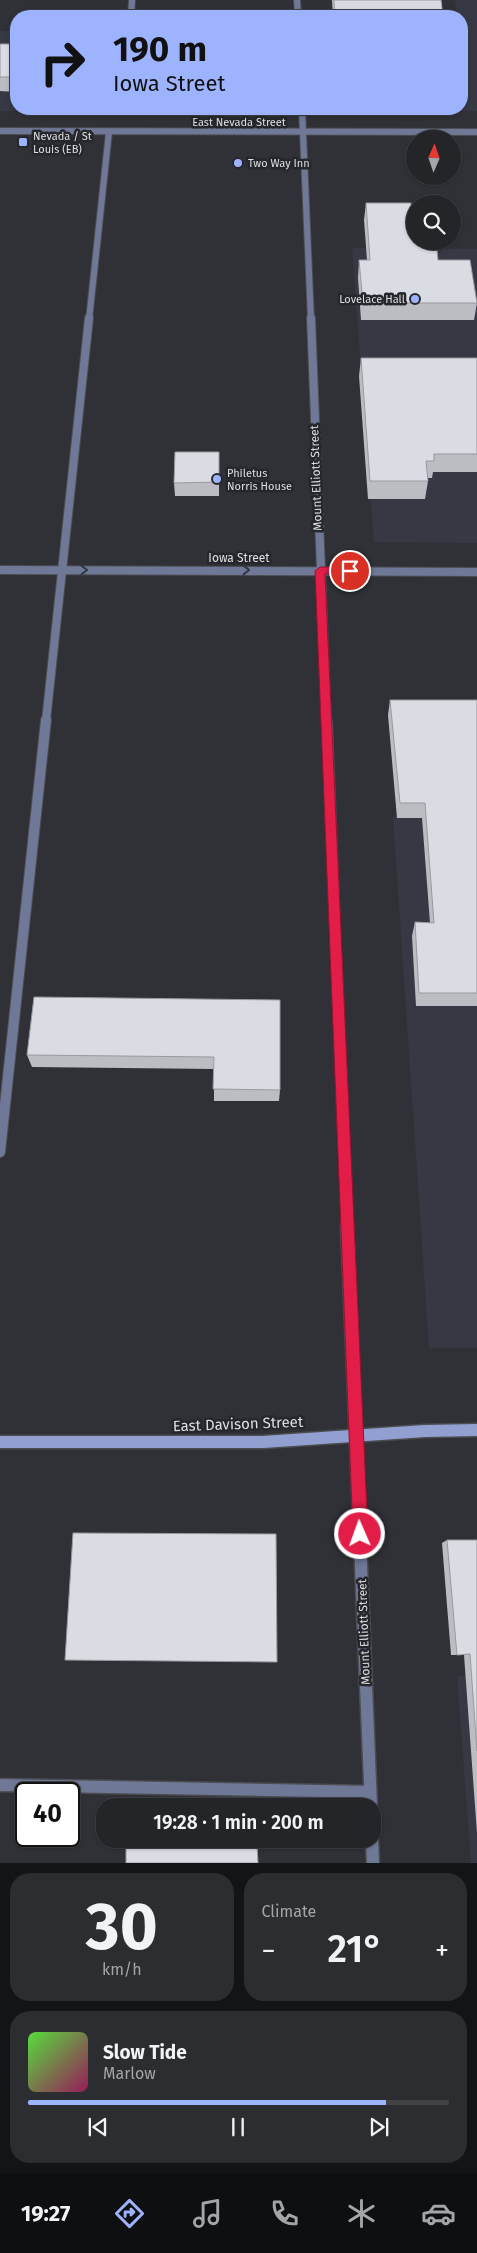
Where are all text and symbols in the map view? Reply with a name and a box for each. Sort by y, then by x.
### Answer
text: 190 m [113,28,207,70]
icon: right [30,30,95,95]
text: Iowa Street [113,70,225,97]
street label: East Nevada Street [192,116,286,129]
place label: Nevada / St Louis (EB) [33,130,92,156]
north arrow [406,130,461,185]
map controls [406,130,461,250]
marker: Nevada / St Louis (EB) [17,136,29,148]
marker: Two Way Inn [232,157,244,169]
place label: Two Way Inn [248,157,310,170]
button: search [406,195,461,250]
place label: Lovelace Hall [339,293,405,306]
marker: Lovelace Hall [409,293,421,305]
street label: Mount Elliott Street [307,424,325,531]
place label: Philetus Norris House [227,467,292,493]
marker: Philetus Norris House [211,473,223,485]
pin [329,550,371,592]
street label: Iowa Street [208,551,270,565]
icon: arrive [336,557,364,585]
one-way arrow [80,565,88,575]
one-way arrow [242,565,250,575]
street label: East Davison Street [172,1413,304,1435]
position arrow [333,1507,385,1559]
street label: Mount Elliott Street [355,1578,373,1685]
speed limit sign: 40 [15,1782,80,1847]
text: 19:28 · 1 min · 200 m [153,1811,324,1834]
text: 30 [86,1888,158,1966]
text: Climate [262,1902,316,1921]
text: 21° [327,1926,383,1972]
text: − [262,1934,276,1967]
text: + [435,1934,449,1967]
text: km/h [102,1960,142,1979]
text: Slow Tide [103,2041,187,2064]
text: Marlow [103,2064,156,2083]
icon: previous [84,2113,112,2141]
icon: pause [224,2113,252,2141]
icon: next [365,2113,393,2141]
icon: directions [112,2196,147,2231]
icon: music [190,2196,225,2231]
icon: phone [267,2196,302,2231]
icon: climate [344,2196,379,2231]
icon: car [421,2196,456,2231]
text: 19:27 [21,2200,70,2227]

